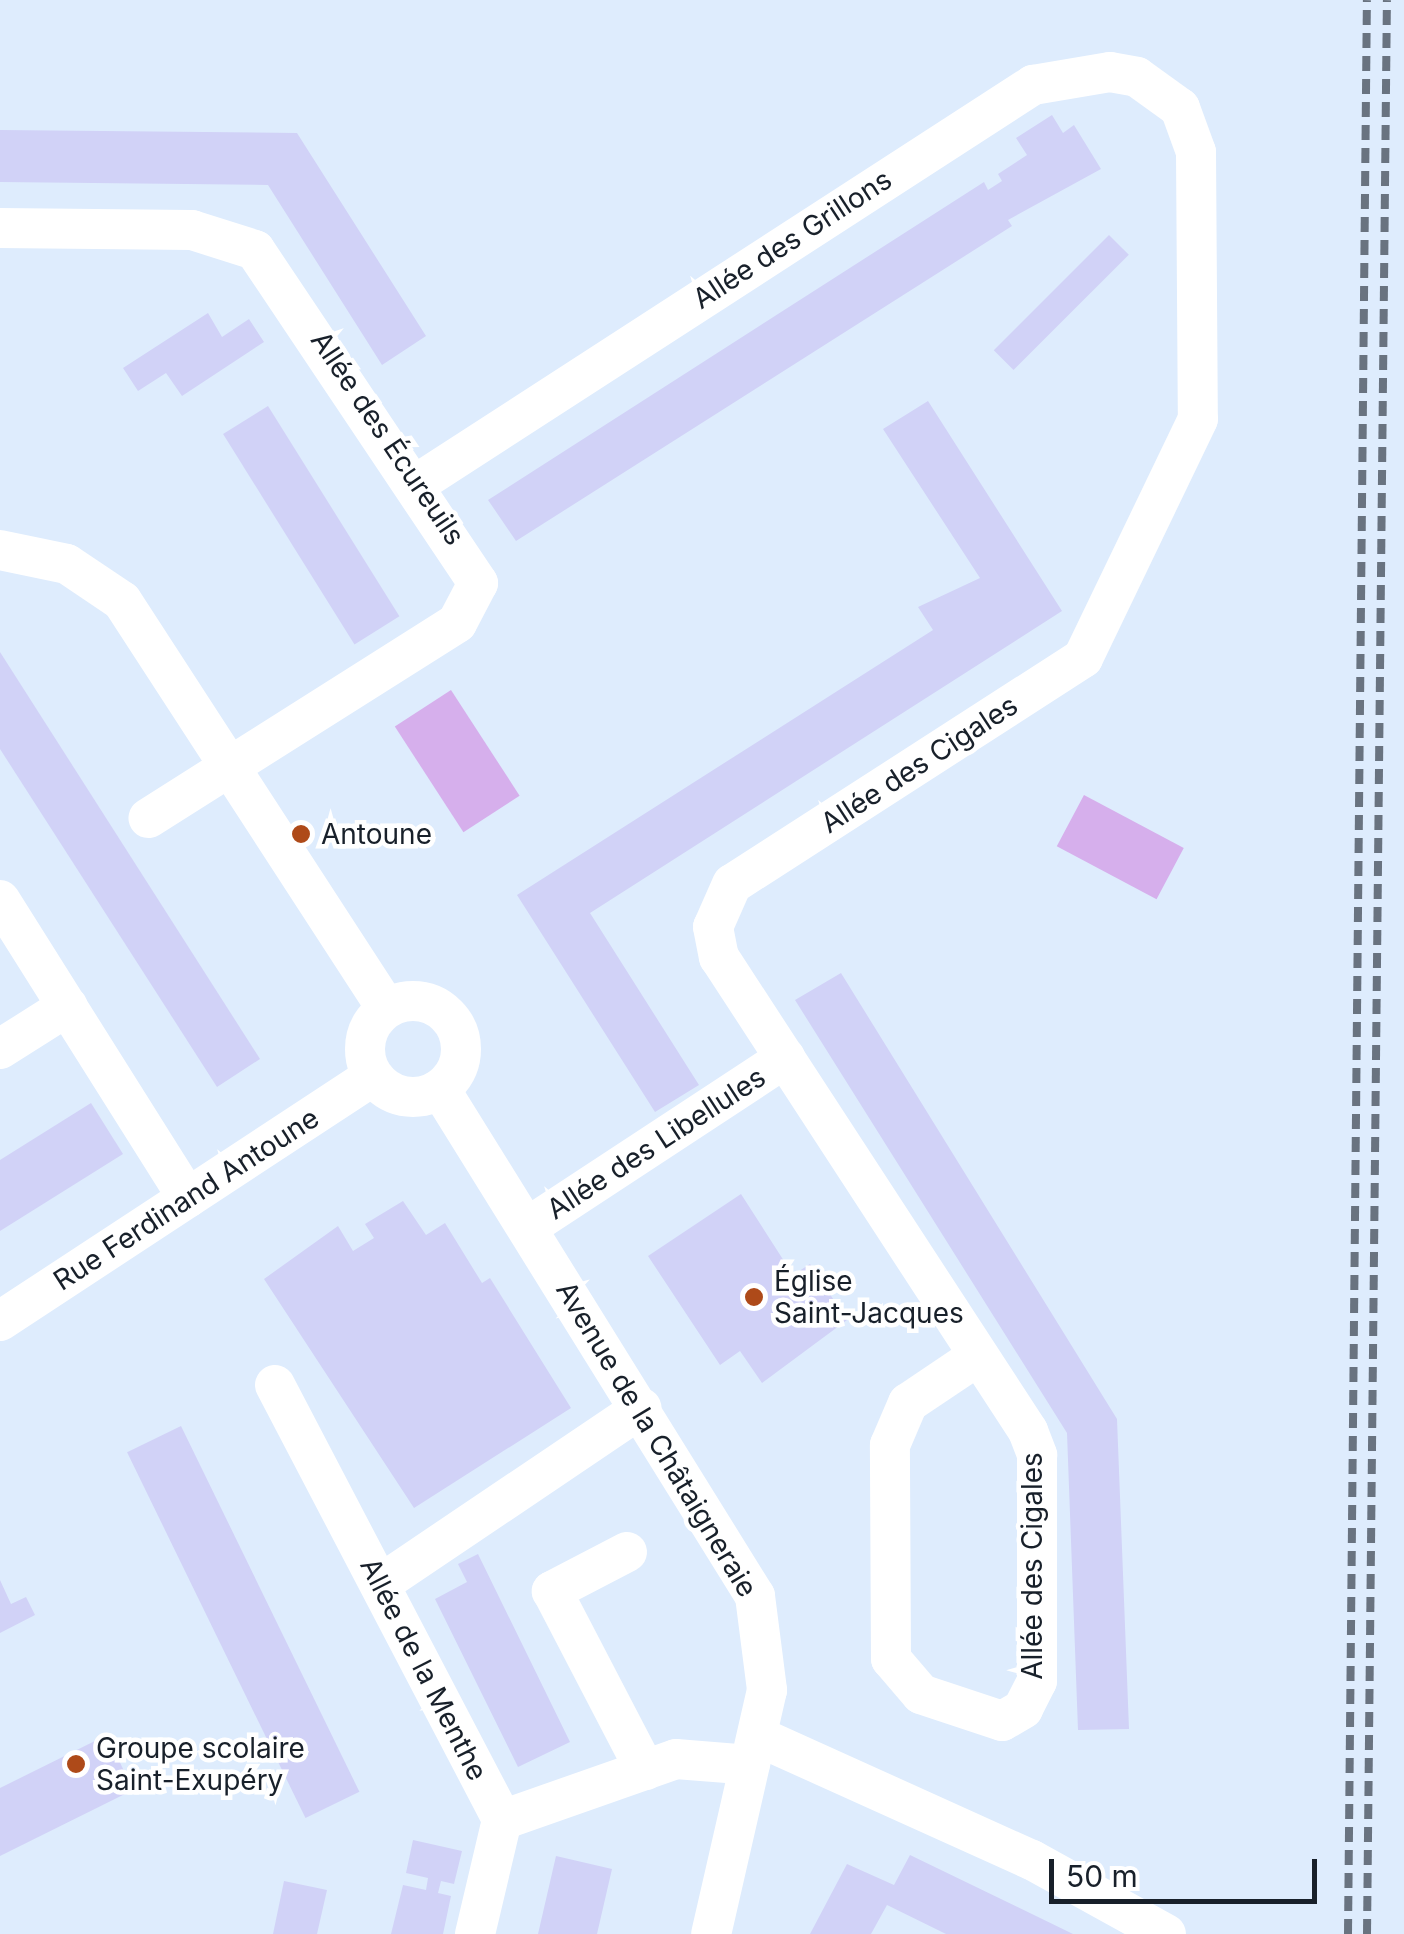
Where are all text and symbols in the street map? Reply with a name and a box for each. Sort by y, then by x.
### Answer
street label: Allée des Grillons [686,162,898,316]
street label: Allée des Écureuils [304,325,472,551]
street label: Allée des Cigales [814,688,1024,840]
place label: Antoune [321,817,432,851]
marker: Antoune [290,823,312,845]
street label: Allée des Libellules [541,1060,771,1226]
street label: Rue Ferdinand Antoune [47,1101,325,1297]
place label: Église Saint-Jacques [774,1264,964,1330]
street label: Avenue de la Châtaigneraie [549,1275,765,1603]
marker: Église Saint-Jacques [743,1286,765,1308]
street label: Allée des Cigales [1015,1452,1049,1680]
street label: Allée de la Menthe [353,1552,495,1786]
place label: Groupe scolaire Saint-Exupéry [96,1731,305,1797]
marker: Groupe scolaire Saint-Exupéry [65,1753,87,1775]
scale bar [1054,1839,1322,1901]
text: 50 m [1066,1858,1138,1894]

